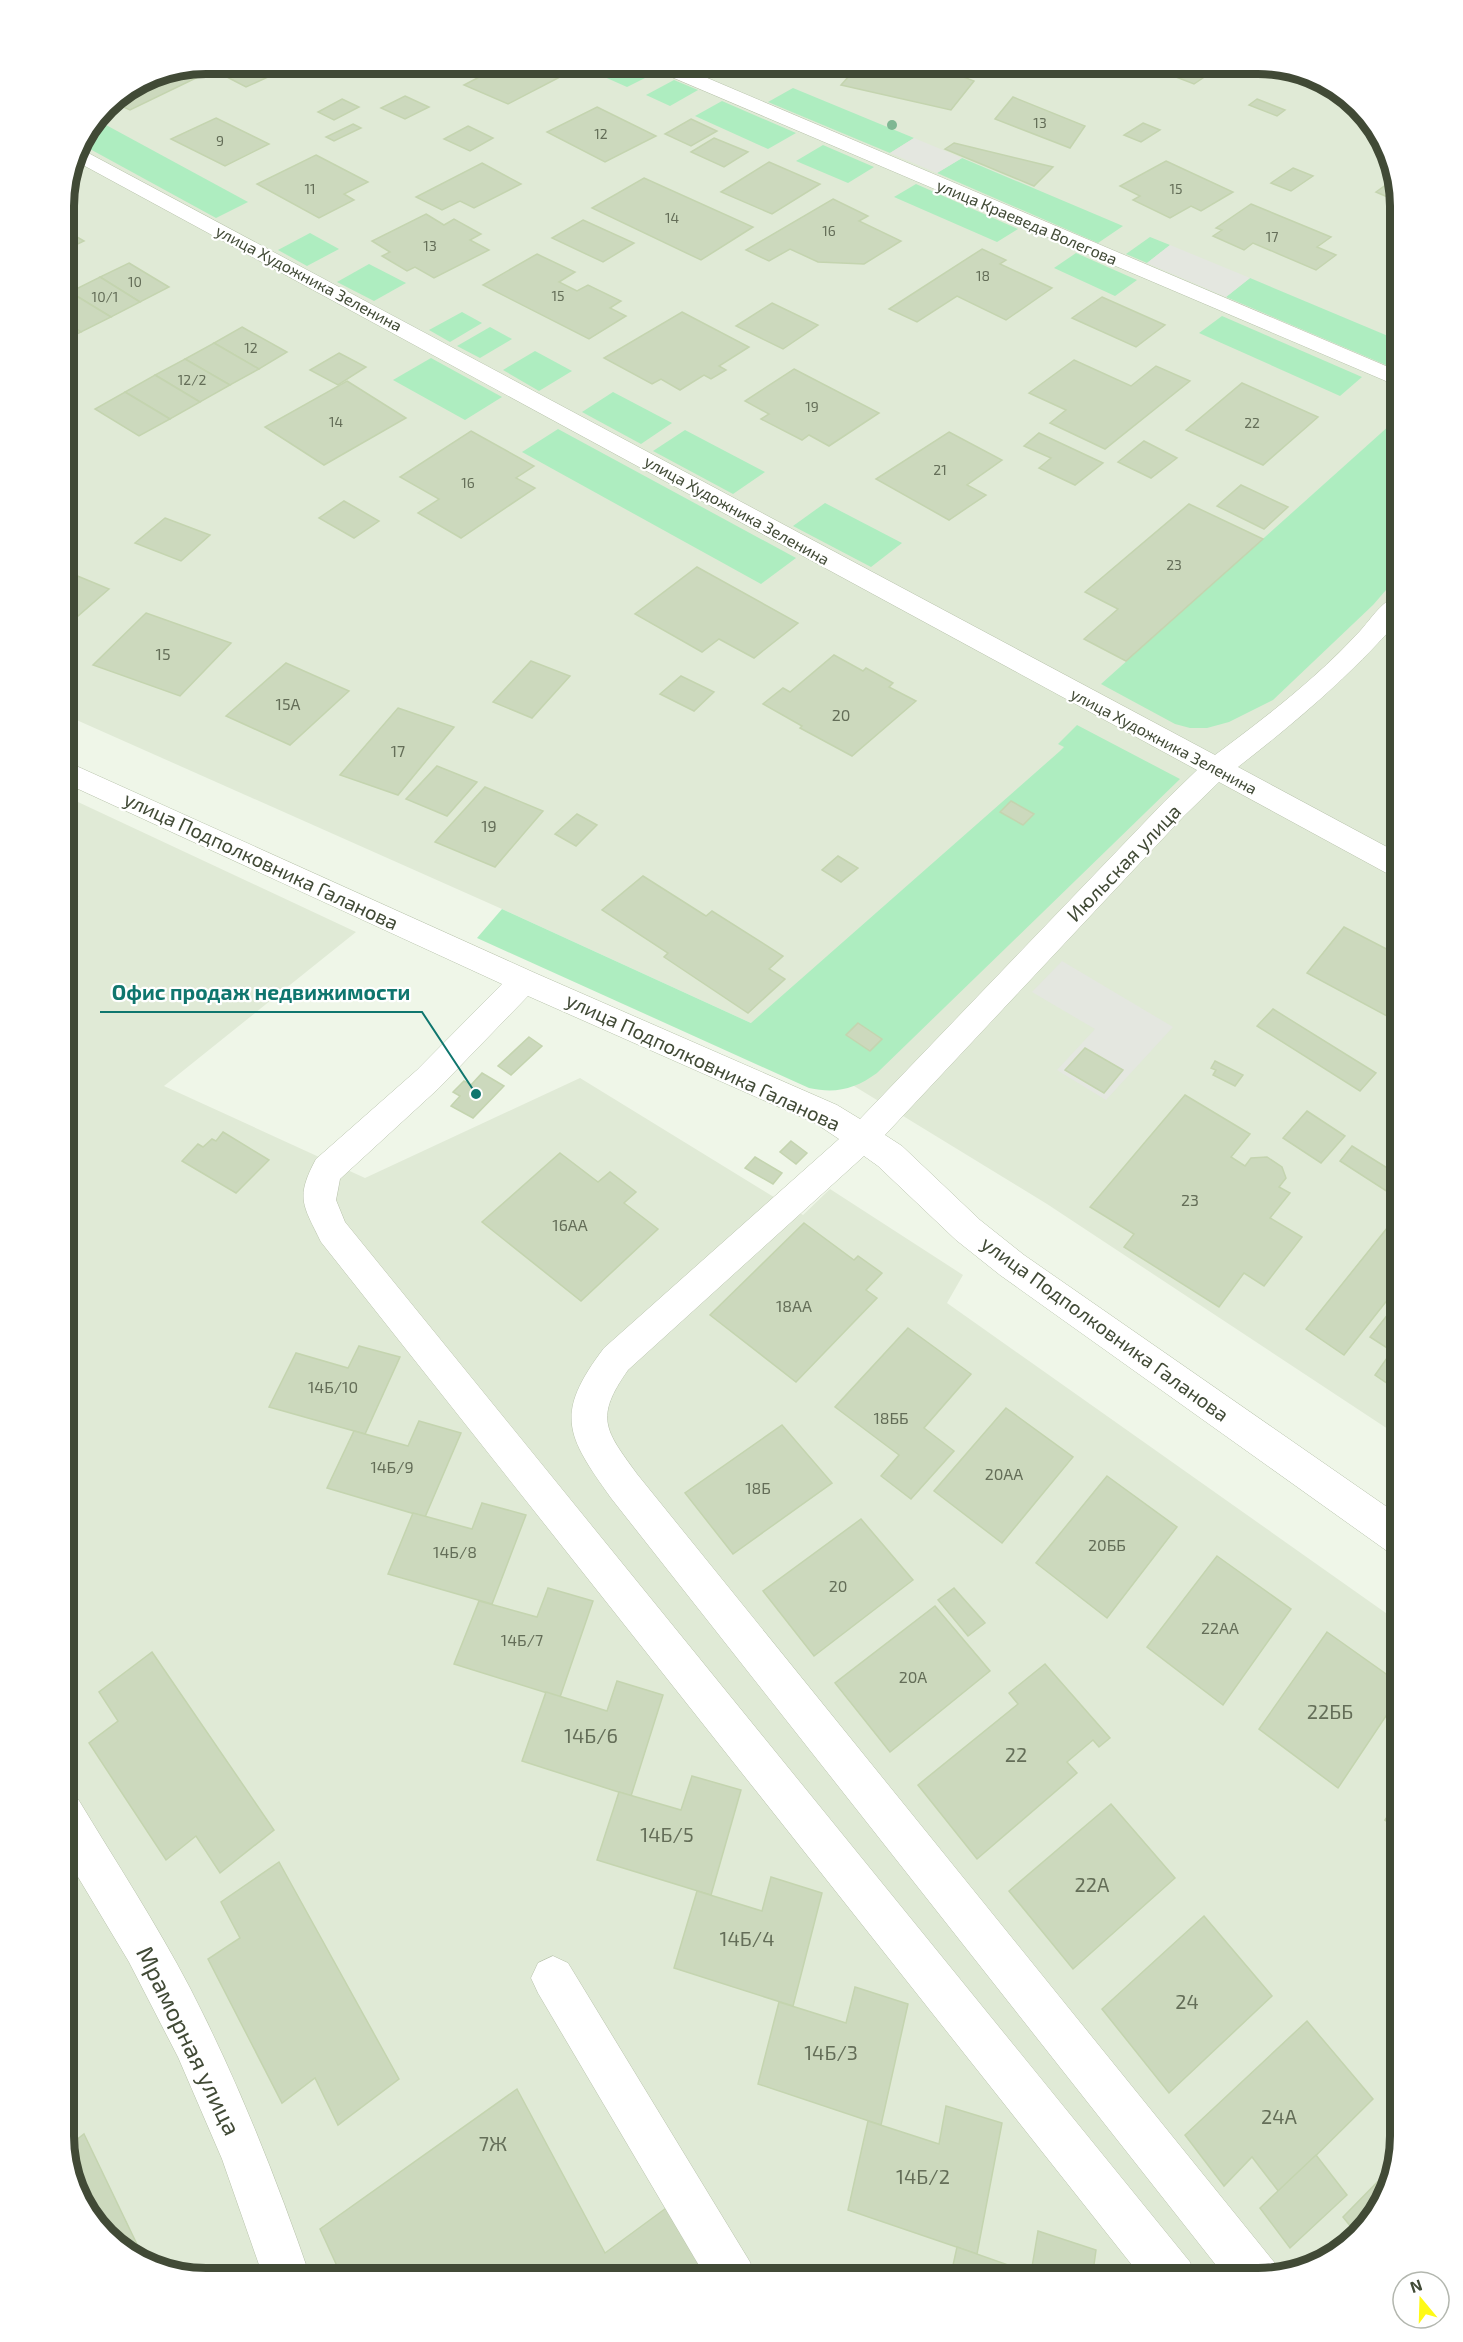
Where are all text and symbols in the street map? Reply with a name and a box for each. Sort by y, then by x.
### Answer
house number: 13 [1033,114,1047,131]
house number: 12 [594,125,608,142]
house number: 9 [216,132,224,149]
street label: улица Краеведа Волегова [934,175,1120,269]
house number: 11 [304,180,316,197]
house number: 15 [1169,180,1183,197]
house number: 14 [665,209,679,226]
street label: улица Художника Зеленина [212,220,406,336]
house number: 16 [822,222,836,239]
house number: 17 [1266,228,1278,245]
house number: 13 [423,237,437,254]
house number: 18 [976,267,990,284]
house number: 10 [128,273,142,290]
house number: 15 [551,287,565,304]
house number: 10/1 [92,288,118,305]
house number: 12 [244,339,258,356]
house number: 12/2 [178,371,206,388]
house number: 19 [805,398,819,415]
house number: 14 [329,413,343,430]
house number: 22 [1244,414,1260,431]
street label: улица Художника Зеленина [641,451,833,569]
house number: 21 [933,461,947,478]
house number: 16 [461,474,475,491]
house number: 23 [1166,556,1182,573]
house number: 15 [156,644,170,663]
street label: улица Художника Зеленина [1067,683,1261,799]
house number: 15А [276,694,300,713]
house number: 20 [832,705,850,724]
house number: 17 [391,741,405,760]
street label: улица Подполковника Галанова [120,786,402,935]
street label: Июльская улица [1061,799,1186,927]
house number: 19 [481,816,497,835]
callout: Офис продаж недвижимости [100,973,422,1012]
text: Офис продаж недвижимости [112,979,410,1004]
street label: улица Подполковника Галанова [562,987,844,1136]
house number: 23 [1181,1190,1199,1209]
house number: 16АА [552,1215,588,1234]
street label: улица Подполковника Галанова [977,1230,1234,1427]
house number: 18АА [776,1296,812,1315]
house number: 14Б/10 [308,1377,358,1396]
house number: 18ББ [873,1408,909,1427]
house number: 14Б/9 [370,1457,414,1476]
house number: 20АА [985,1464,1023,1483]
house number: 18Б [745,1478,771,1497]
house number: 20ББ [1088,1535,1126,1554]
house number: 14Б/8 [433,1542,477,1561]
house number: 20 [829,1576,847,1595]
house number: 22АА [1201,1618,1239,1637]
house number: 14Б/7 [501,1630,543,1649]
house number: 20А [899,1667,927,1686]
house number: 22ББ [1307,1699,1353,1723]
house number: 14Б/6 [564,1723,618,1747]
house number: 22 [1005,1742,1027,1766]
house number: 14Б/5 [640,1822,694,1846]
house number: 22А [1075,1872,1110,1896]
house number: 14Б/4 [720,1926,774,1950]
street label: Мраморная улица [130,1941,248,2140]
house number: 24 [1175,1989,1199,2013]
house number: 14Б/3 [804,2040,858,2064]
house number: 24А [1261,2104,1298,2128]
house number: 7Ж [479,2131,507,2155]
house number: 14Б/2 [896,2164,950,2188]
north arrow [1391,2270,1451,2330]
text: N [1407,2274,1425,2296]

